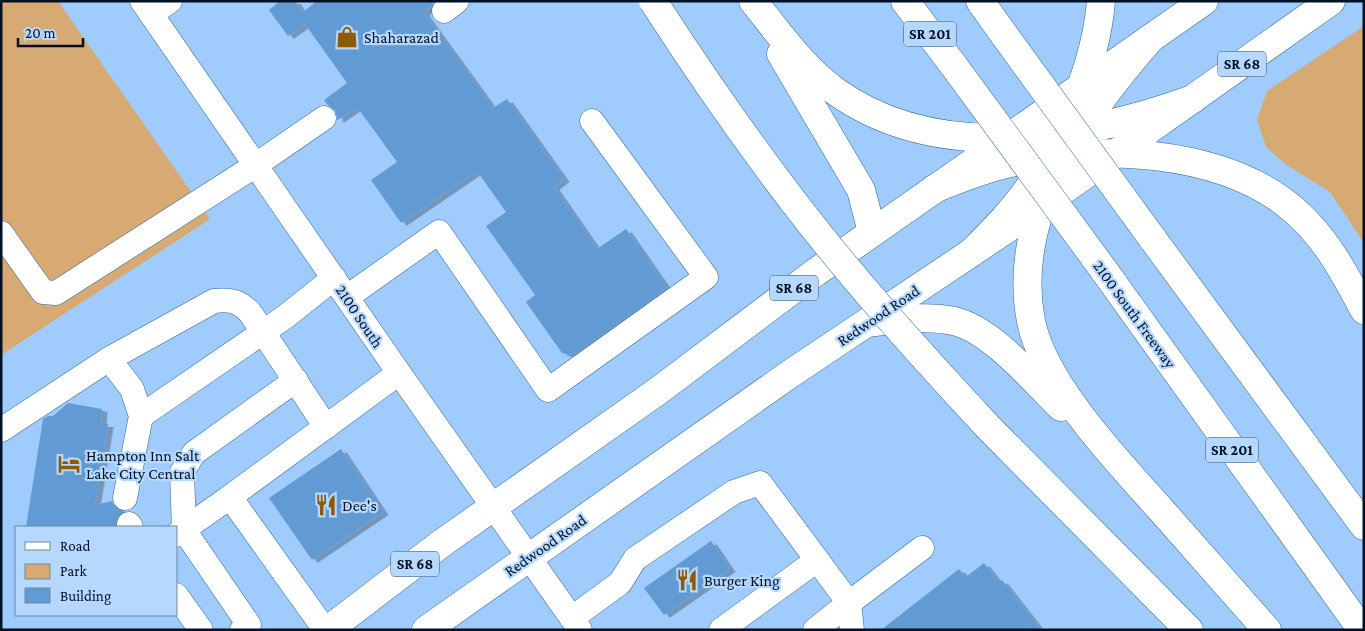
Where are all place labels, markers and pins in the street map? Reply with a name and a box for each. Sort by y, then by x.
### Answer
shop icon: Shaharazad [334,24,360,50]
place label: Shaharazad [364,29,439,46]
place label: Hampton Inn Salt Lake City Central [86,447,200,483]
hotel icon: Hampton Inn Salt Lake City Central [56,451,82,477]
restaurant icon: Dee's [313,492,339,518]
place label: Dee's [342,497,377,514]
restaurant icon: Burger King [674,567,700,593]
place label: Burger King [704,572,780,590]

